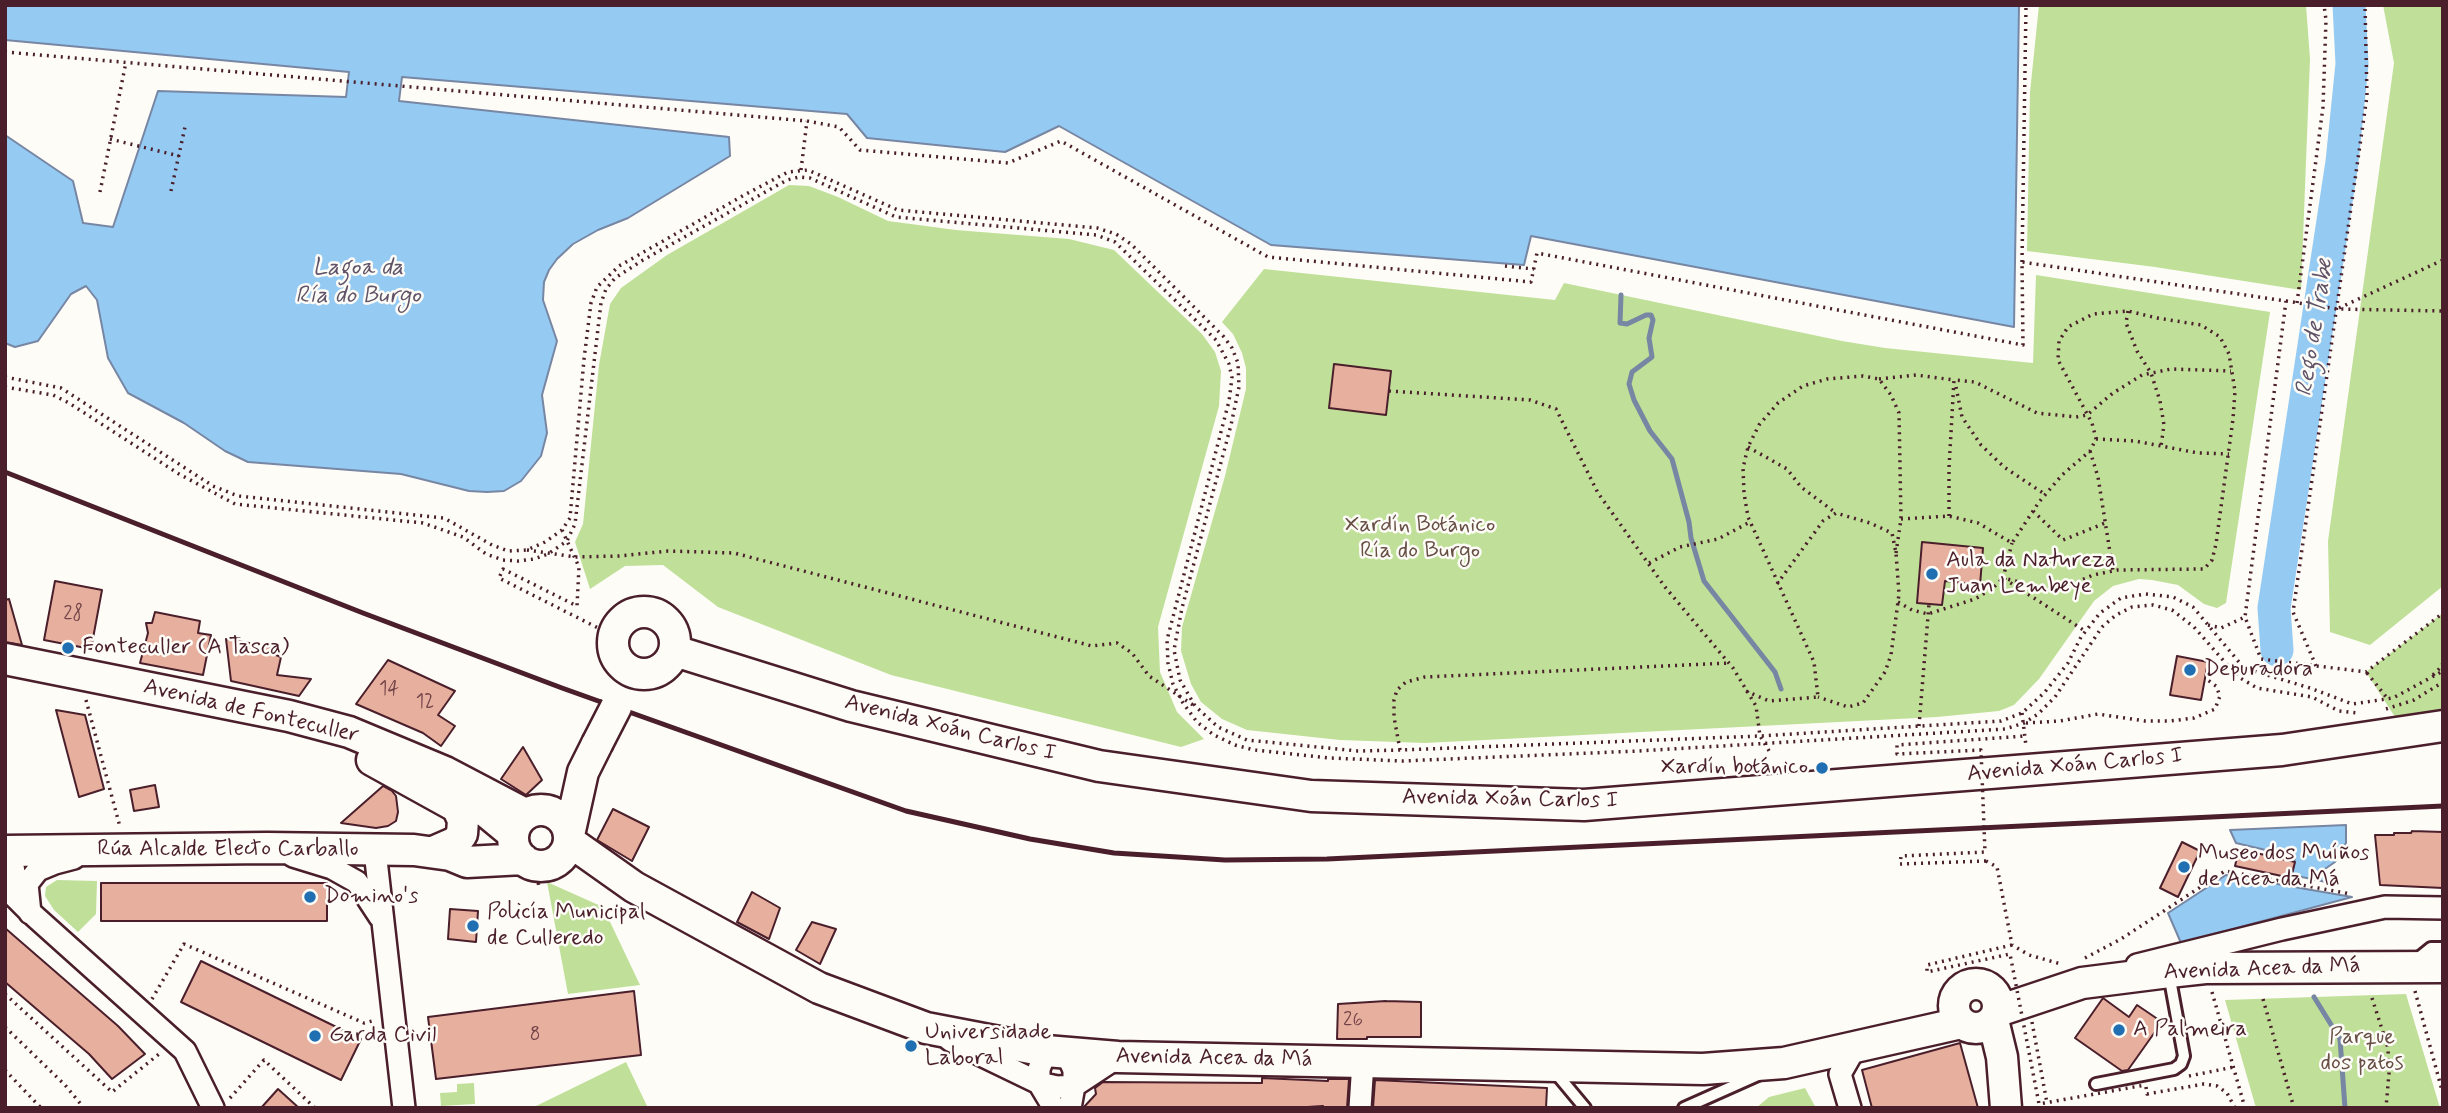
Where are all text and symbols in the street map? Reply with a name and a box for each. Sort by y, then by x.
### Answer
water label: Lagoa da Ría do Burgo [295,255,421,311]
water label: Rego de Trabe [2291,257,2341,399]
park label: Xardín Botánico Ría do Burgo [1345,512,1495,566]
place label: Aula da Natureza Juan Lembeye [1946,547,2116,601]
marker: Aula da Natureza Juan Lembeye [1924,566,1940,582]
house number: 28 [63,604,83,626]
place label: Fonteculler (A Tasca) [82,634,289,662]
marker: Fonteculler (A Tasca) [60,640,76,656]
place label: Depuradora [2204,656,2313,684]
marker: Depuradora [2182,662,2198,678]
street label: Avenida de Fonteculler [140,674,362,750]
house number: 14 [379,679,399,701]
street label: Avenida Xoán Carlos I [842,689,1058,769]
house number: 12 [416,692,434,714]
street label: Avenida Xoán Carlos I [1966,743,2184,789]
place label: Xardín botánico [1661,754,1808,782]
marker: Xardín botánico [1814,760,1830,776]
street label: Avenida Xoán Carlos I [1401,784,1619,816]
street label: Rúa Alcalde Electo Carballo [97,836,359,864]
place label: Museo dos Muíños de Acea da Má [2198,840,2369,894]
marker: Museo dos Muíños de Acea da Má [2176,859,2192,875]
place label: Domino's [324,883,418,911]
marker: Domino's [302,889,318,905]
place label: Policía Municipal de Culleredo [487,899,645,953]
marker: Policía Municipal de Culleredo [465,918,481,934]
street label: Avenida Acea da Má [2163,953,2361,987]
house number: 26 [1343,1010,1363,1032]
place label: A Palmeira [2133,1016,2247,1044]
place label: Universidade Laboral [925,1019,1051,1073]
place label: Garda Civil [329,1022,436,1050]
marker: A Palmeira [2111,1022,2127,1038]
park label: Parque dos patos [2321,1024,2403,1078]
house number: 8 [530,1025,540,1047]
marker: Garda Civil [307,1028,323,1044]
marker: Universidade Laboral [903,1038,919,1054]
street label: Avenida Acea da Má [1115,1043,1313,1075]

